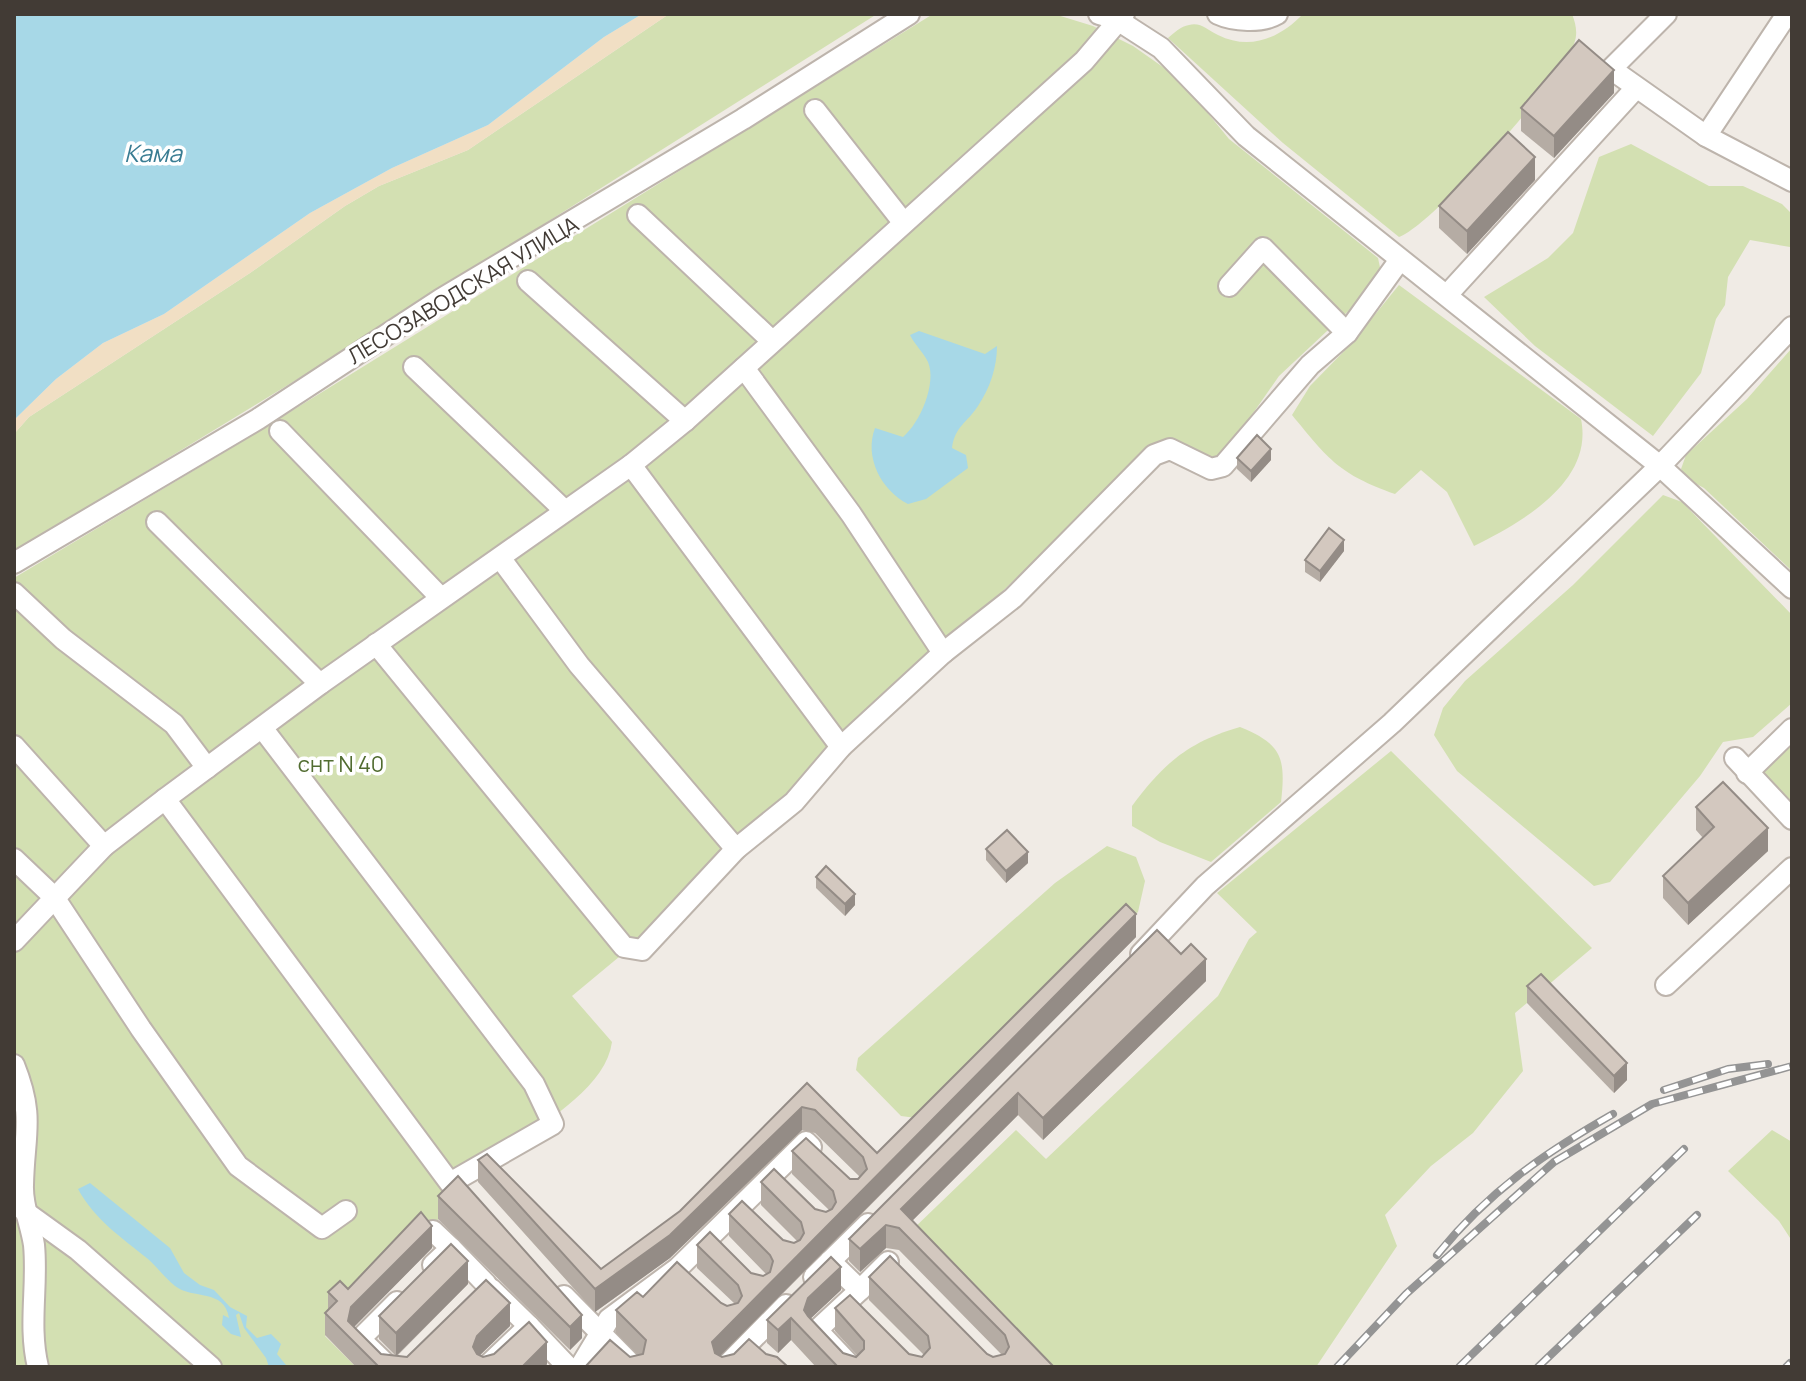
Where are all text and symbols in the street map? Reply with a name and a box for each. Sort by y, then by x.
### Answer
water label: Кама [124,136,183,169]
street label: ЛЕСОЗАВОДСКАЯ УЛИЦА [342,209,584,371]
park label: снт N 40 [298,749,384,779]

